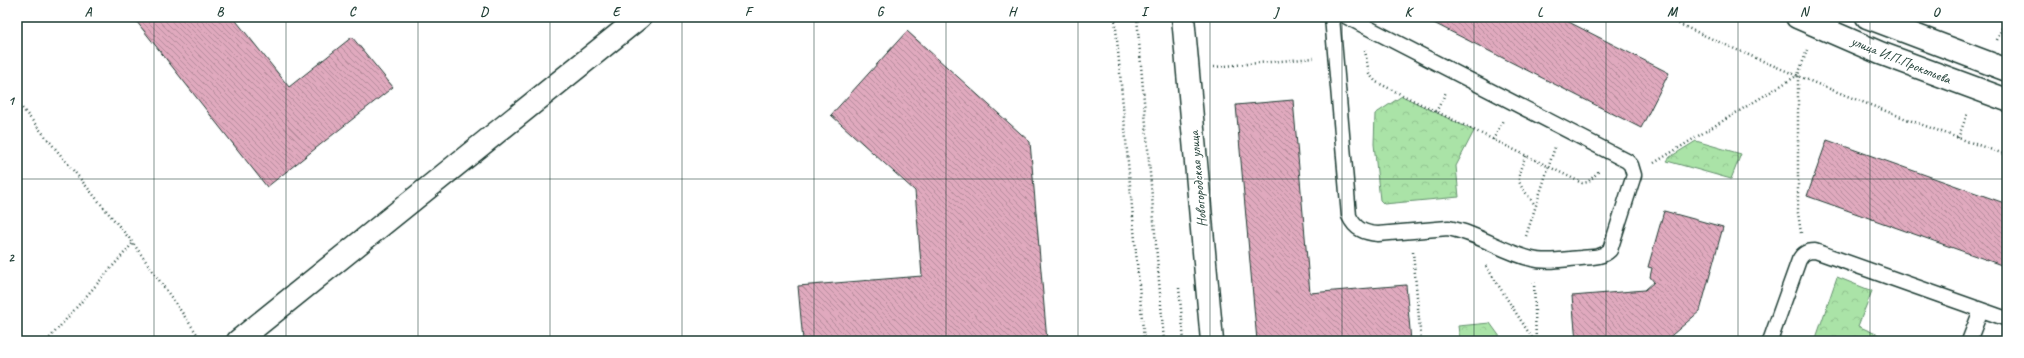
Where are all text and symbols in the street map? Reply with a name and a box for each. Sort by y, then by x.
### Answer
text: A [85,4,93,20]
text: B [217,4,225,20]
text: C [349,4,357,20]
text: D [480,4,489,20]
text: E [613,4,622,20]
text: F [745,4,754,20]
text: G [877,4,885,20]
text: H [1008,4,1018,20]
text: I [1141,4,1150,20]
text: J [1273,4,1280,20]
text: K [1405,4,1415,20]
text: L [1537,4,1544,20]
text: M [1667,4,1678,20]
text: N [1800,4,1811,20]
text: O [1933,4,1942,20]
street label: улица И.П.Прокопьева [1848,32,1954,88]
text: 1 [8,93,16,109]
street label: Новогородская улица [1185,129,1211,228]
text: 2 [8,250,15,266]

